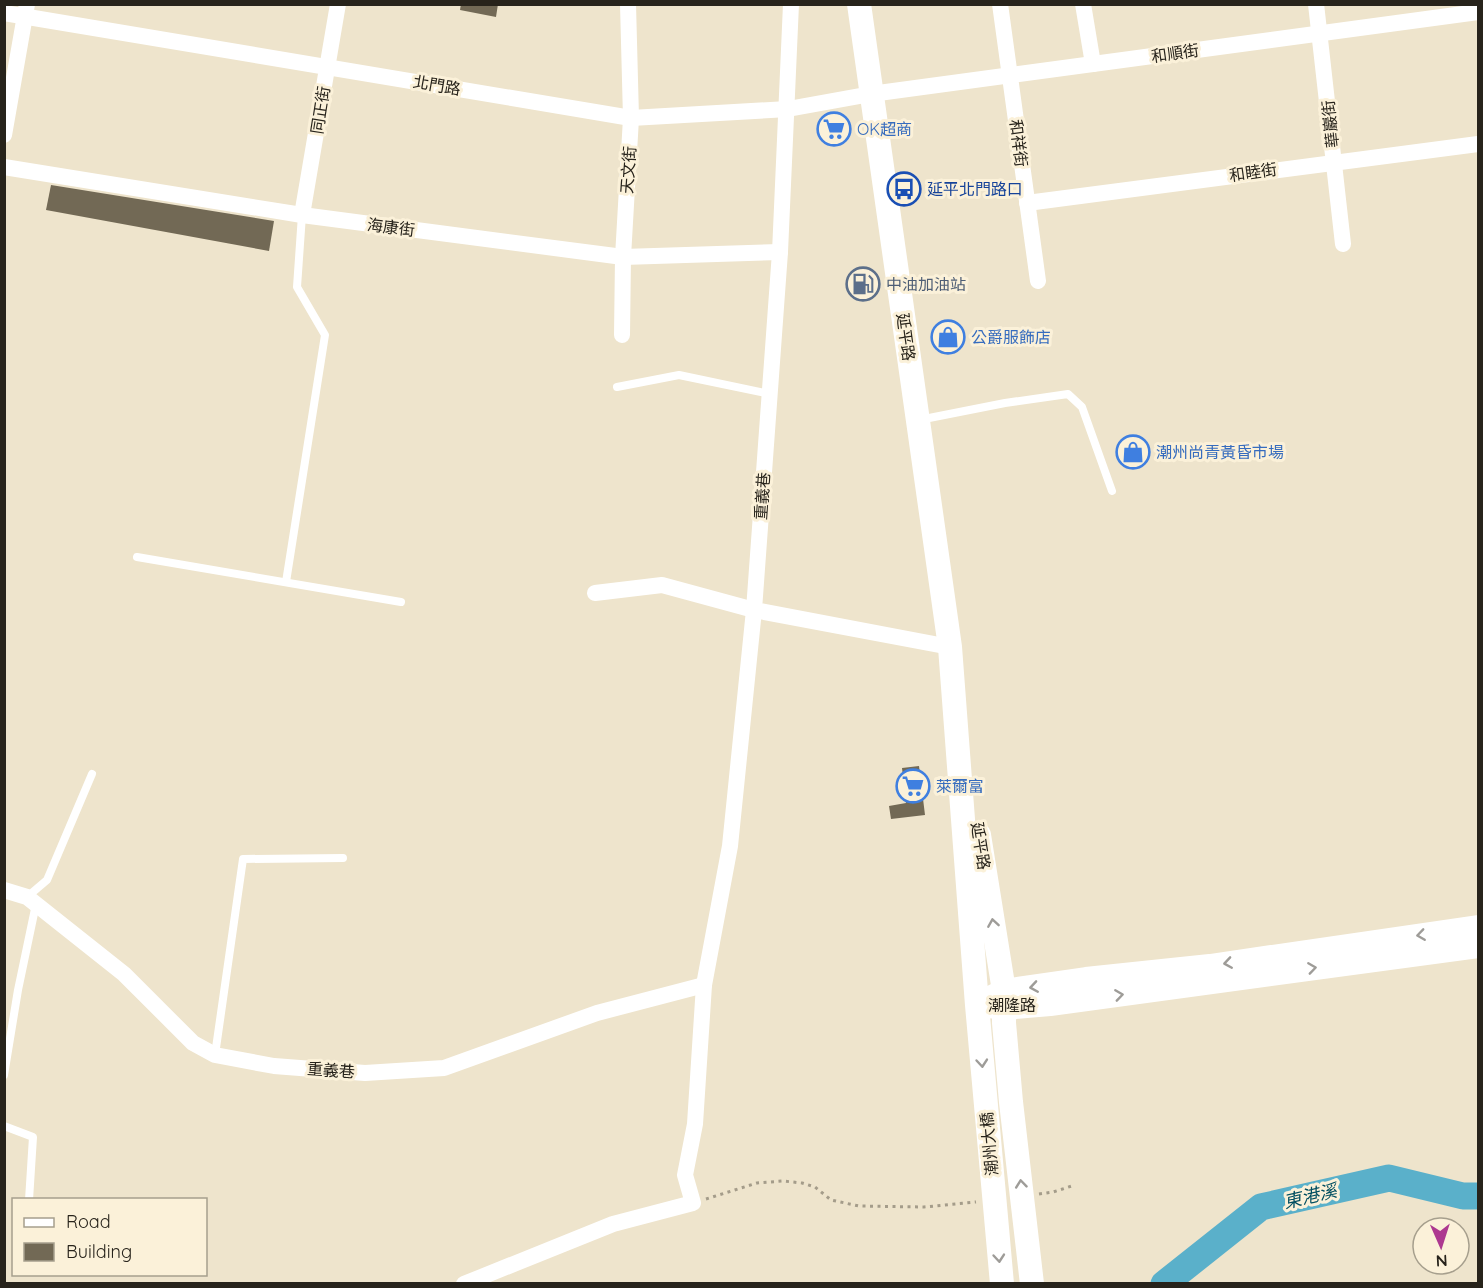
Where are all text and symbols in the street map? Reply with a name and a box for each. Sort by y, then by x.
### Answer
street label: 和順街 [1150,40,1200,66]
street label: 北門路 [412,71,462,99]
street label: 同正街 [306,85,334,135]
street label: 華巖街 [1318,99,1342,149]
supermarket icon: OK超商 [816,111,852,147]
street label: 和祥街 [1006,118,1032,168]
place label: OK超商 [857,119,912,139]
street label: 天文街 [616,145,640,195]
street label: 和睦街 [1228,159,1278,185]
bus stop icon: 延平北門路口 [886,171,922,207]
place label: 延平北門路口 [927,179,1023,199]
street label: 海康街 [366,214,416,240]
fuel station icon: 中油加油站 [845,266,881,302]
place label: 中油加油站 [886,274,966,294]
street label: 延平路 [893,312,919,362]
shop icon: 公爵服飾店 [930,319,966,355]
place label: 公爵服飾店 [971,327,1051,347]
shop icon: 潮州尚青黃昏市場 [1115,434,1151,470]
place label: 潮州尚青黃昏市場 [1156,442,1284,462]
street label: 重義巷 [750,471,774,521]
supermarket icon: 萊爾富 [895,768,931,804]
place label: 萊爾富 [936,776,984,796]
street label: 延平路 [967,821,995,871]
one-way arrow [987,919,1000,929]
one-way arrow [1416,928,1425,940]
one-way arrow [1223,956,1232,968]
one-way arrow [1307,963,1317,975]
one-way arrow [1029,980,1039,992]
one-way arrow [1114,989,1123,1001]
street label: 潮隆路 [988,995,1036,1015]
street label: 重義巷 [306,1058,356,1082]
one-way arrow [976,1059,989,1068]
street label: 潮州大橋 [976,1111,1002,1177]
water label: 東港溪 [1281,1178,1342,1213]
one-way arrow [1015,1179,1027,1188]
legend [12,1198,207,1276]
text: Road [66,1210,111,1233]
north arrow [1411,1216,1471,1276]
text: Building [66,1240,132,1263]
text: N [1435,1251,1448,1271]
one-way arrow [992,1253,1005,1262]

